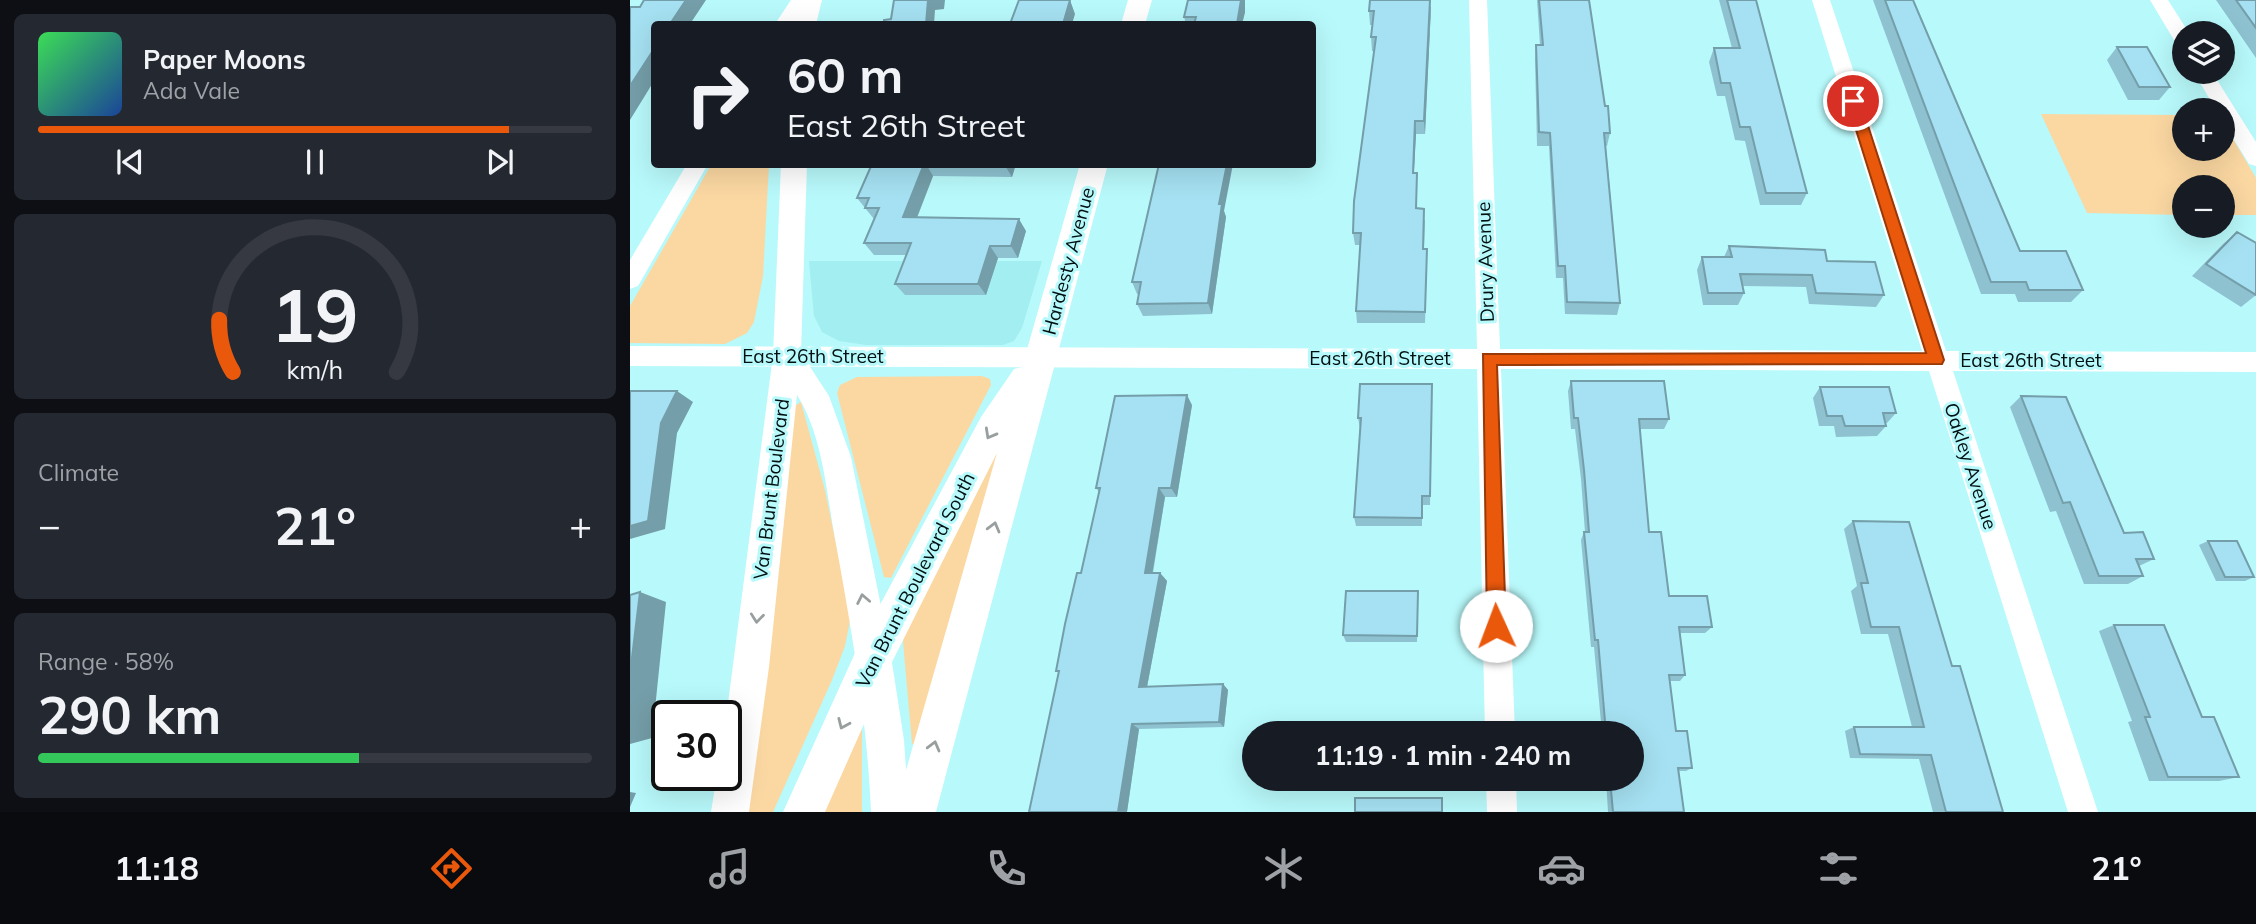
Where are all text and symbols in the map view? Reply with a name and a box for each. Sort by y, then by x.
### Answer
map controls [2172,21,2235,238]
button: layers [2172,21,2235,84]
text: Paper Moons [143,43,306,76]
text: 60 m [787,44,903,105]
icon: right [672,49,763,140]
pin [1823,71,1883,131]
text: Ada Vale [143,76,240,105]
icon: arrive [1834,82,1872,120]
button: + [2172,98,2235,161]
text: East 26th Street [787,105,1025,145]
icon: previous [111,143,149,181]
icon: pause [296,143,334,181]
icon: next [481,143,519,181]
button: − [2172,175,2235,238]
street label: Hardesty Avenue [1037,185,1099,337]
street label: Drury Avenue [1471,201,1499,323]
text: 19 [271,270,359,361]
street label: East 26th Street [742,344,884,368]
street label: East 26th Street [1309,346,1451,370]
street label: East 26th Street [1960,348,2102,372]
text: km/h [287,354,343,385]
street label: Van Brunt Boulevard [748,397,794,581]
street label: Oakley Avenue [1939,400,2003,532]
one-way arrow [985,427,998,439]
text: Climate [38,458,119,487]
street label: Van Brunt Boulevard South [850,468,980,692]
text: 21° [274,493,356,558]
text: − [38,501,61,549]
text: + [569,501,592,549]
one-way arrow [986,521,1000,533]
position arrow [1459,589,1533,663]
one-way arrow [856,593,871,605]
one-way arrow [750,613,765,624]
text: Range · 58% [38,647,174,676]
text: 290 km [38,682,221,747]
speed limit sign: 30 [651,700,742,791]
one-way arrow [837,717,851,730]
text: 11:19 · 1 min · 240 m [1315,739,1571,772]
one-way arrow [925,740,940,752]
icon: directions [427,844,476,893]
icon: music [705,844,754,893]
icon: phone [982,844,1031,893]
icon: climate [1259,844,1308,893]
icon: car [1537,844,1586,893]
icon: filters [1814,844,1863,893]
text: 11:18 [114,848,199,888]
text: 21° [2091,848,2142,888]

